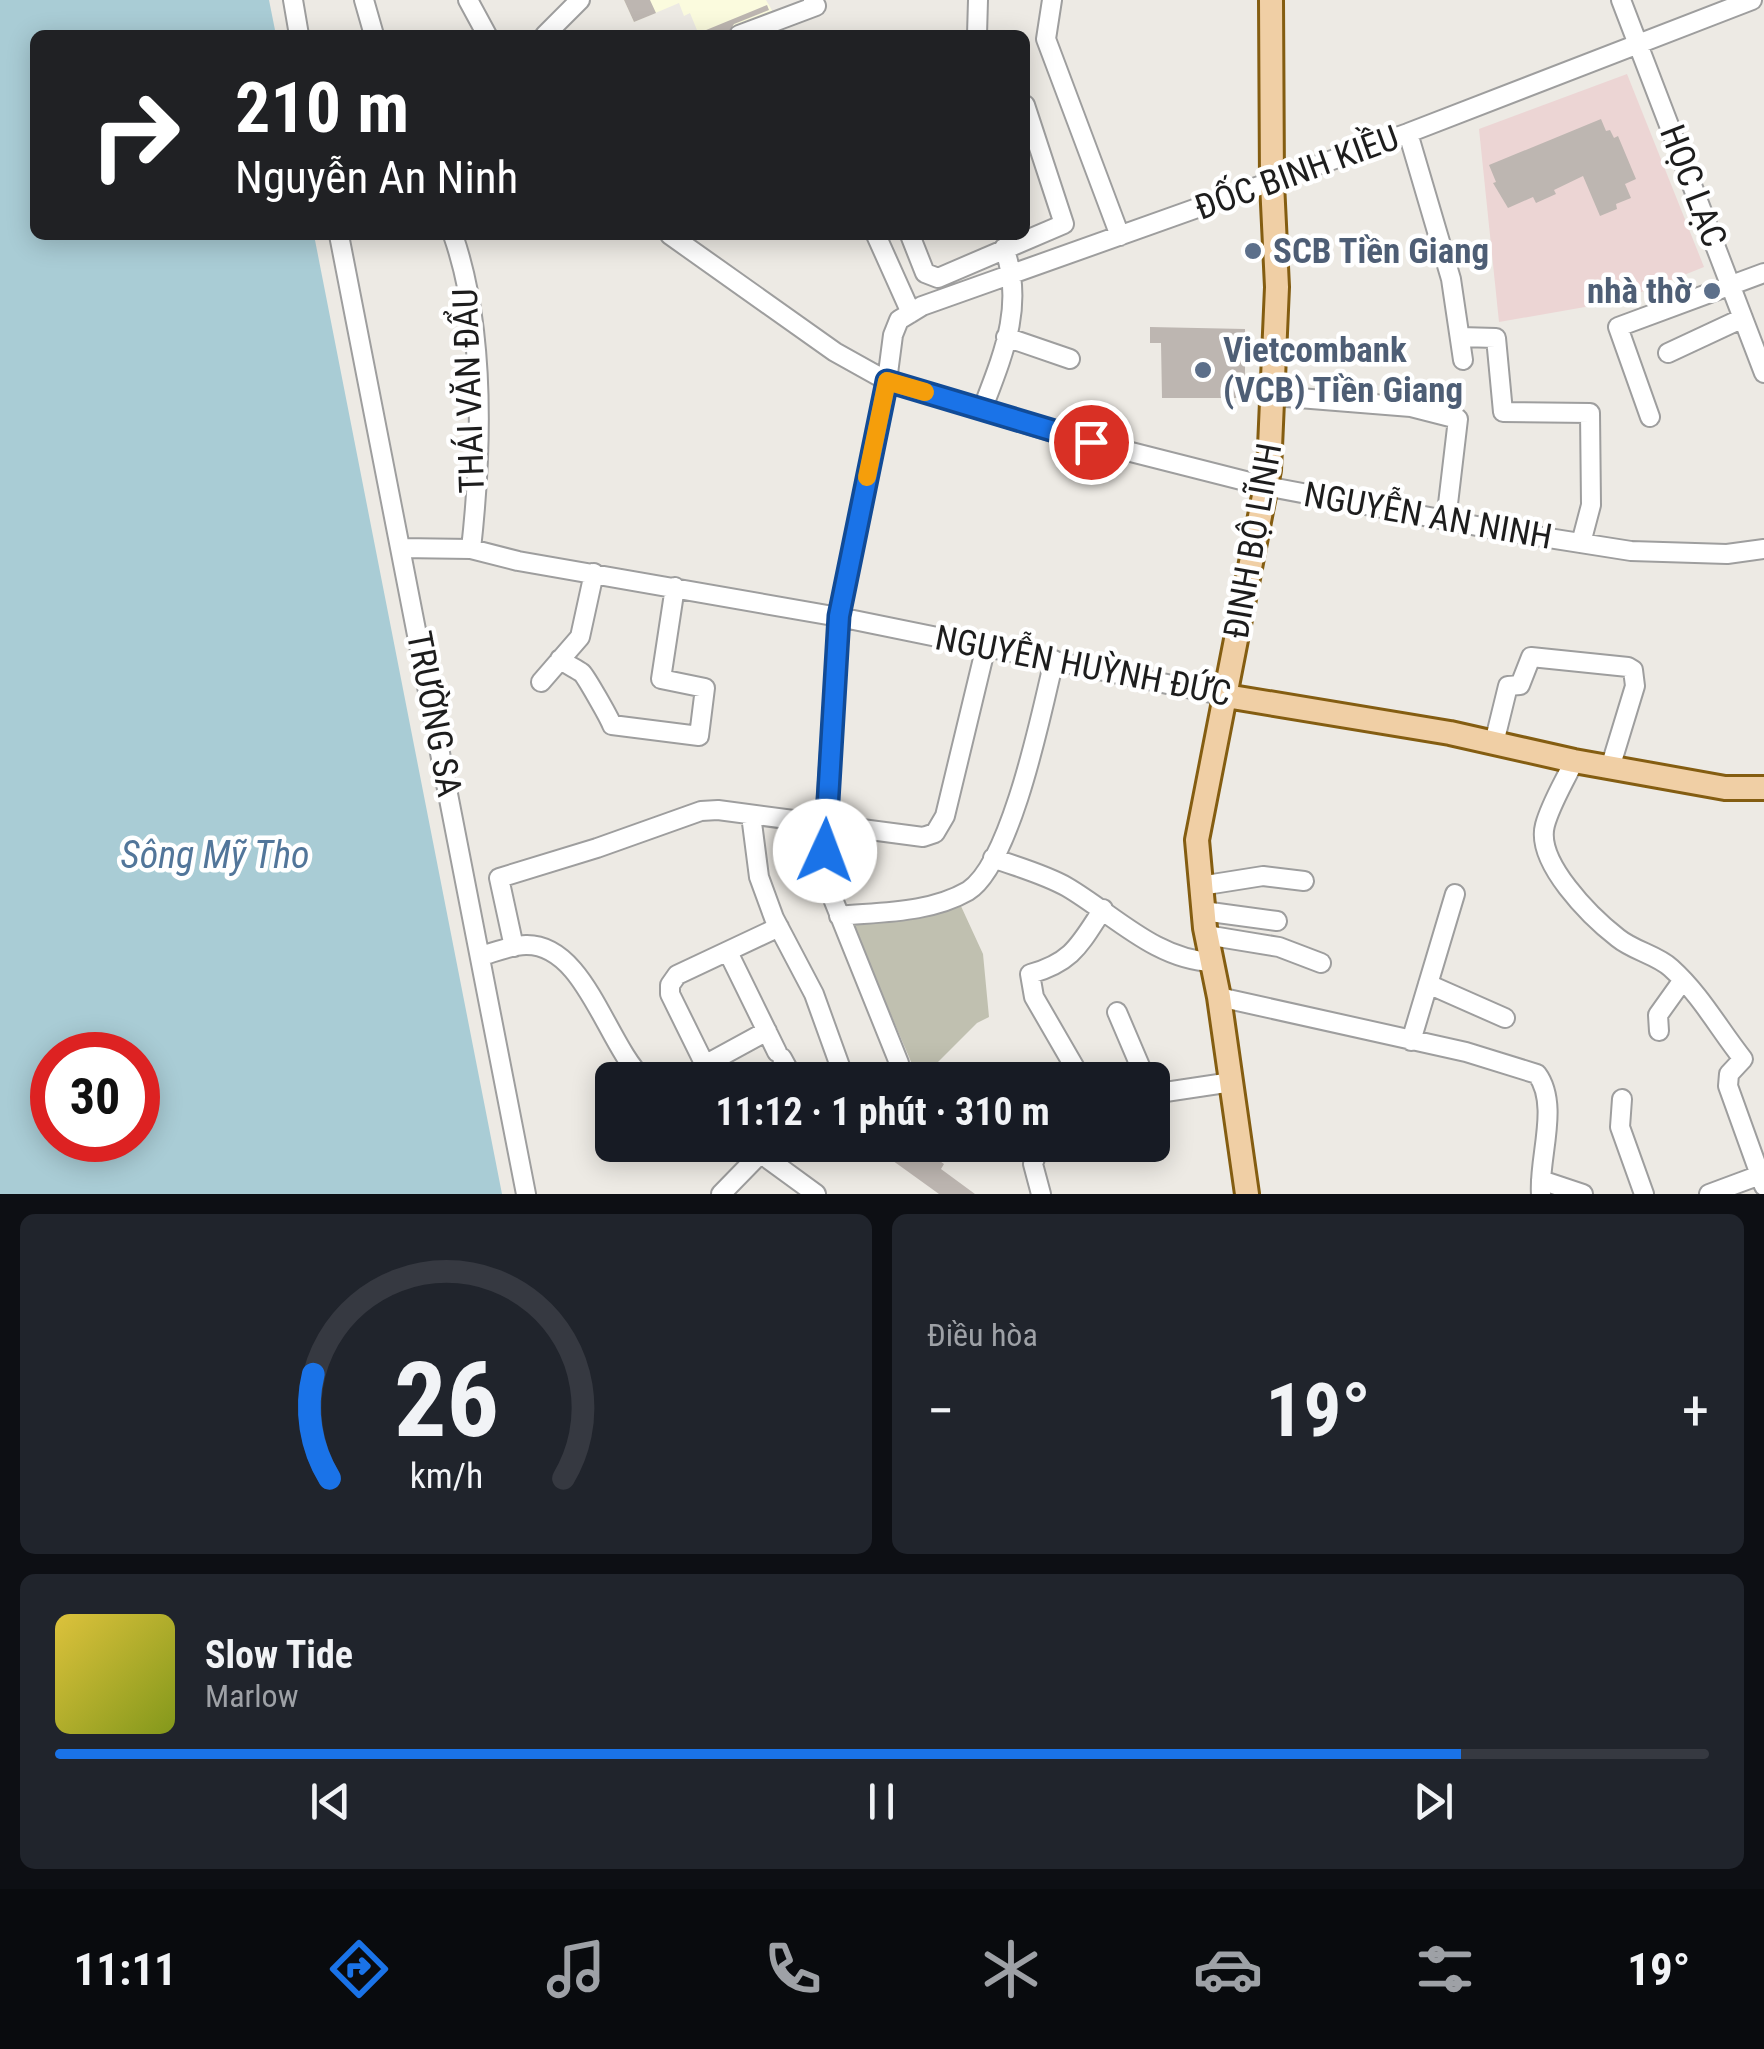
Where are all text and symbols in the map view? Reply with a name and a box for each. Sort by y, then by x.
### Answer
text: 210 m [235,67,409,149]
icon: right [70,70,200,200]
street label: ĐỐC BINH KIỀU [1189,114,1404,229]
street label: HỌC LẠC [1651,119,1735,253]
text: Nguyễn An Ninh [235,151,518,204]
place label: SCB Tiền Giang [1273,231,1489,272]
marker: SCB Tiền Giang [1242,240,1264,262]
place label: nhà thờ [1587,271,1692,312]
marker: nhà thờ [1701,280,1723,302]
street label: THÁI VĂN ĐẨU [442,288,493,494]
place label: Vietcombank (VCB) Tiền Giang [1223,330,1463,411]
marker: Vietcombank (VCB) Tiền Giang [1192,359,1214,381]
pin [1049,400,1134,485]
icon: arrive [1064,415,1119,470]
street label: ĐINH BỘ LĨNH [1216,440,1290,642]
street label: NGUYỄN AN NINH [1301,471,1556,558]
street label: NGUYỄN HUỲNH ĐỨC [932,614,1235,715]
street label: TRƯỜNG SA [398,628,470,800]
position arrow [773,799,877,903]
water label: Sông Mỹ Tho [121,833,309,877]
speed limit sign: 30 [30,1032,160,1162]
text: 11:12 · 1 phút · 310 m [715,1090,1050,1134]
text: Điều hòa [927,1316,1038,1354]
text: 26 [393,1340,499,1461]
text: 19° [1266,1366,1371,1454]
text: − [927,1379,955,1443]
text: + [1682,1379,1709,1443]
text: km/h [409,1455,483,1497]
text: Slow Tide [205,1633,353,1677]
text: Marlow [205,1677,298,1715]
icon: previous [303,1774,358,1829]
icon: pause [854,1774,909,1829]
icon: next [1406,1774,1461,1829]
icon: directions [324,1934,394,2004]
icon: music [541,1934,611,2004]
icon: phone [758,1934,828,2004]
icon: climate [976,1934,1046,2004]
icon: car [1193,1934,1263,2004]
icon: filters [1410,1934,1480,2004]
text: 11:11 [74,1943,177,1996]
text: 19° [1627,1943,1690,1996]

